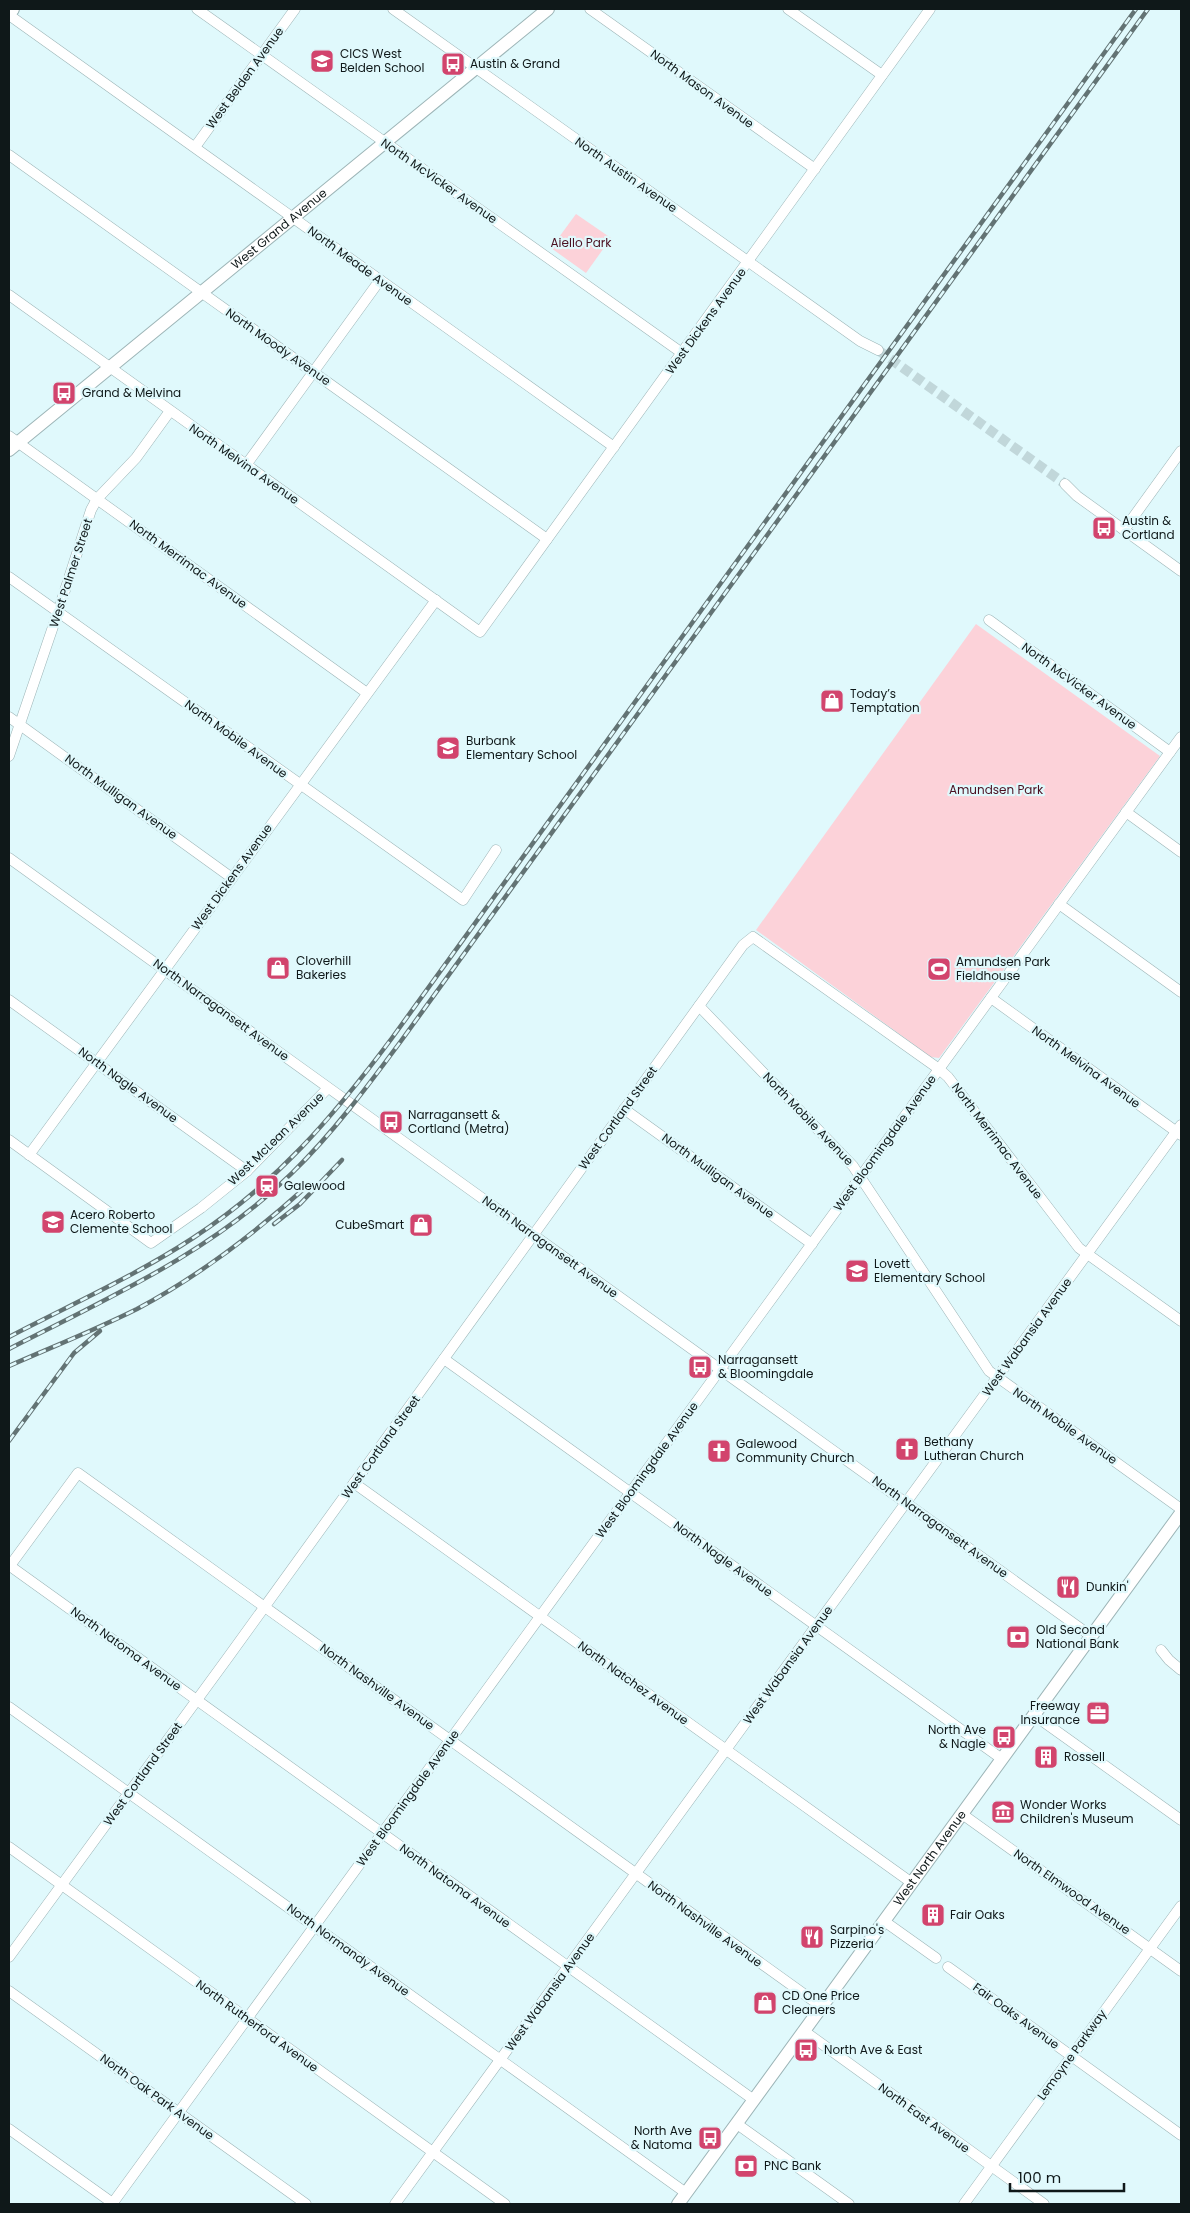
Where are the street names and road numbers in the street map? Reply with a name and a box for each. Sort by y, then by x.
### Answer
street label: West Belden Avenue [202,23,287,132]
street label: North Mason Avenue [647,45,758,132]
street label: North Austin Avenue [572,133,681,216]
street label: North McVicker Avenue [378,134,501,227]
street label: West Grand Avenue [227,184,330,273]
street label: North Meade Avenue [305,222,416,309]
street label: West Dickens Avenue [661,264,750,377]
street label: North Moody Avenue [222,304,334,389]
street label: North Melvina Avenue [186,419,303,508]
street label: North Merrimac Avenue [126,515,251,612]
street label: West Palmer Street [45,516,96,630]
street label: North McVicker Avenue [1018,638,1140,733]
street label: North Mobile Avenue [181,695,291,782]
street label: North Mulligan Avenue [62,750,181,843]
street label: West Dickens Avenue [187,820,276,933]
street label: North Narragansett Avenue [150,954,293,1065]
street label: North Melvina Avenue [1029,1021,1144,1112]
street label: North Nagle Avenue [75,1043,181,1126]
street label: West Cortland Street [574,1063,661,1173]
street label: North Mobile Avenue [759,1068,857,1169]
street label: West Bloomingdale Avenue [829,1071,940,1214]
street label: North Merrimac Avenue [948,1079,1047,1202]
street label: West McLean Avenue [224,1088,327,1189]
street label: North Mulligan Avenue [659,1129,778,1222]
street label: North Narragansett Avenue [479,1191,622,1302]
street label: West Wabansia Avenue [978,1274,1075,1399]
street label: North Mobile Avenue [1010,1383,1121,1468]
street label: West Cortland Street [337,1392,424,1502]
street label: West Bloomingdale Avenue [591,1398,702,1541]
street label: North Narragansett Avenue [869,1471,1012,1582]
street label: North Nagle Avenue [670,1517,776,1600]
street label: West Wabansia Avenue [739,1602,836,1727]
street label: North Natoma Avenue [67,1603,185,1695]
street label: North Natchez Avenue [575,1637,692,1729]
street label: North Nashville Avenue [317,1639,438,1734]
street label: West Cortland Street [99,1719,186,1829]
street label: West Bloomingdale Avenue [352,1726,463,1869]
street label: West North Avenue [889,1807,970,1909]
street label: North Natoma Avenue [396,1840,514,1932]
street label: North Elmwood Avenue [1011,1845,1134,1938]
street label: North Nashville Avenue [645,1876,766,1971]
street label: North Normandy Avenue [284,1899,413,2000]
street label: West Wabansia Avenue [501,1929,598,2054]
street label: North Rutherford Avenue [193,1975,322,2076]
street label: Fair Oaks Avenue [970,1978,1063,2053]
street label: Lemoyne Parkway [1033,2006,1110,2103]
street label: North Oak Park Avenue [97,2050,218,2144]
street label: North East Avenue [875,2079,973,2157]

